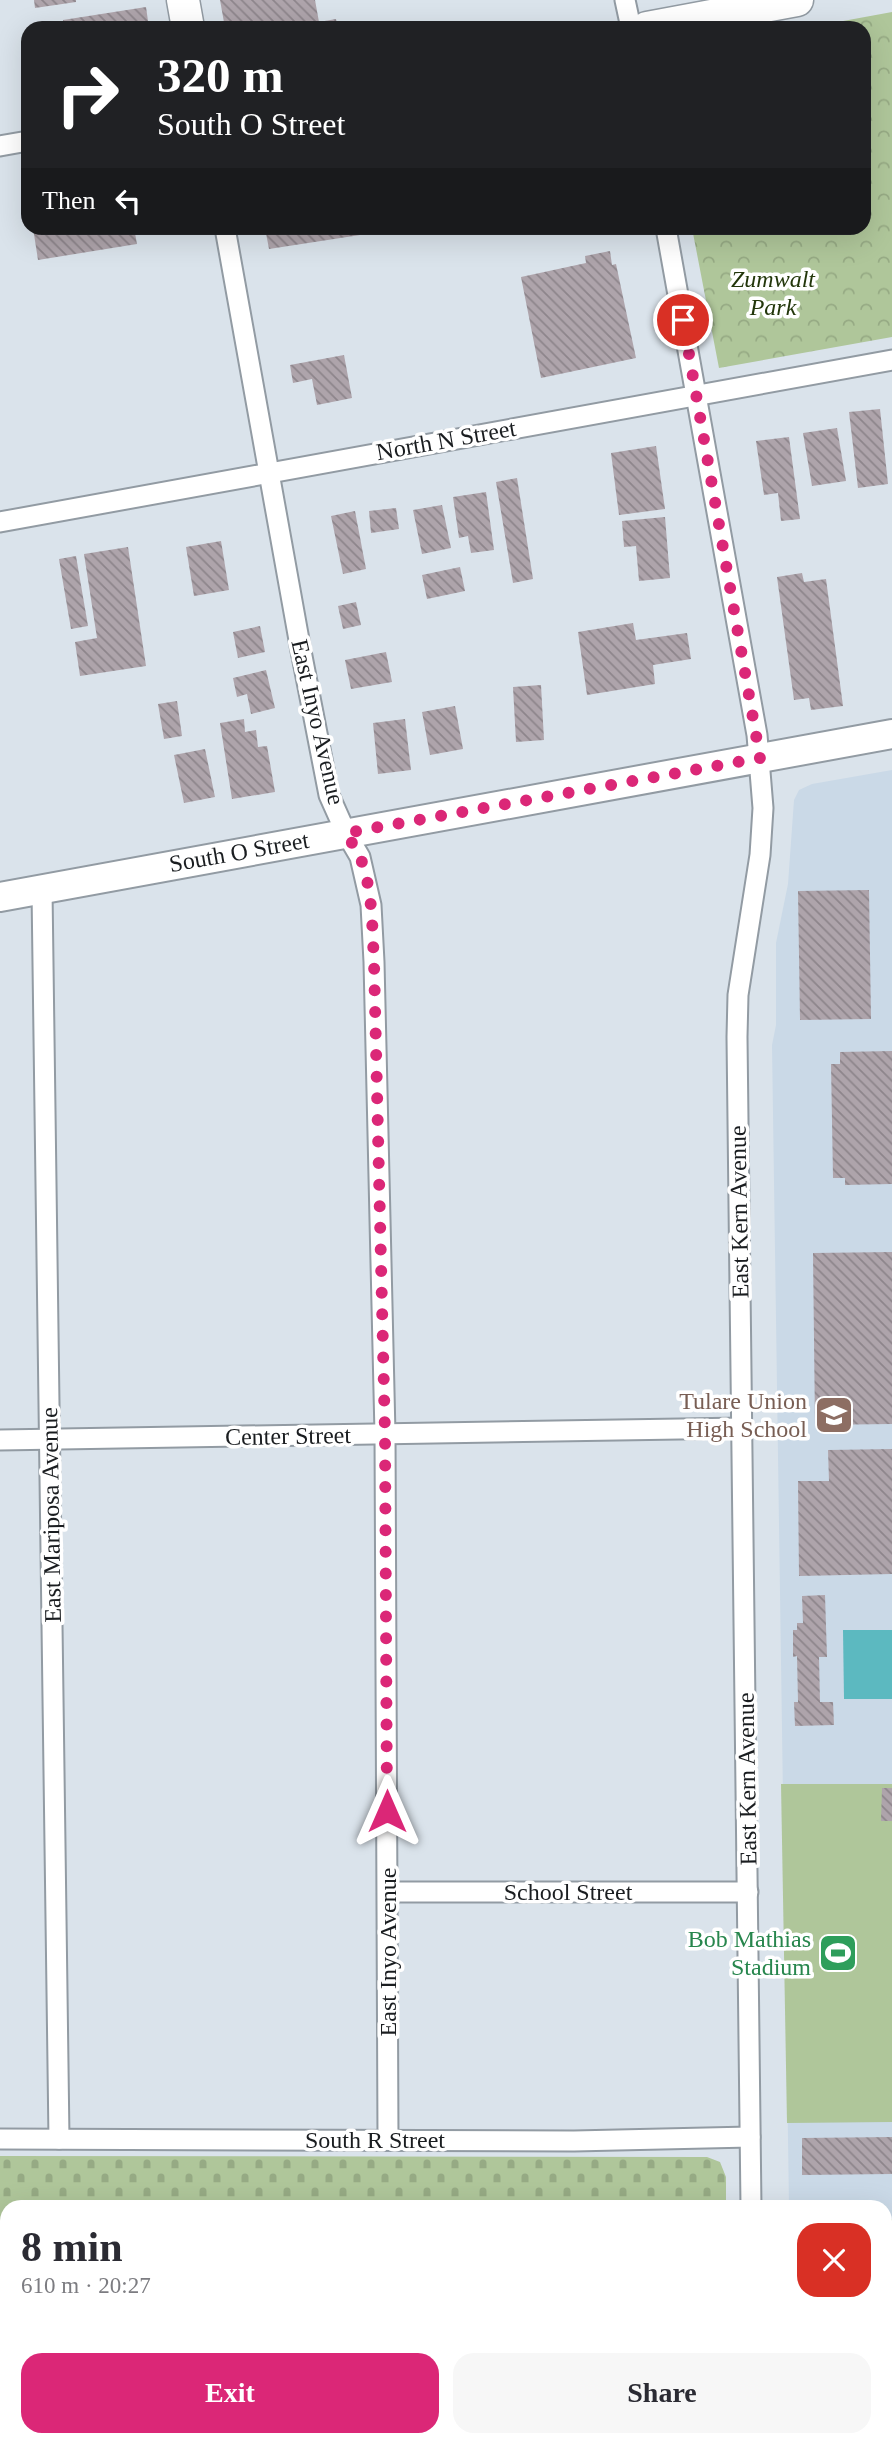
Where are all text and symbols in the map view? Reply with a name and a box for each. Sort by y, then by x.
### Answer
text: 320 m [157,48,284,103]
icon: right [42,49,133,140]
text: South O Street [157,106,345,142]
icon: left [109,182,147,220]
text: Then [42,186,95,215]
park label: Zumwalt Park [731,266,816,320]
pin [653,290,713,350]
icon: arrive [664,301,702,339]
street label: North N Street [374,415,518,465]
street label: East Inyo Avenue [286,637,350,807]
street label: South O Street [167,827,311,877]
street label: East Kern Avenue [724,1125,754,1299]
place label: Tulare Union High School [679,1388,807,1442]
school or university icon: Tulare Union High School [813,1394,855,1436]
street label: East Mariposa Avenue [36,1407,66,1623]
street label: Center Street [225,1422,352,1450]
street label: East Kern Avenue [732,1692,762,1866]
position arrow [350,1774,424,1848]
street label: East Inyo Avenue [375,1868,401,2036]
street label: School Street [504,1879,633,1905]
place label: Bob Mathias Stadium [688,1926,811,1980]
sports icon: Bob Mathias Stadium [817,1932,859,1974]
street label: South R Street [305,2127,445,2153]
button: close [797,2223,871,2297]
text: 8 min [21,2224,123,2270]
text: 610 m · 20:27 [21,2273,151,2298]
button: Exit [21,2353,439,2433]
button: Share [453,2353,871,2433]

